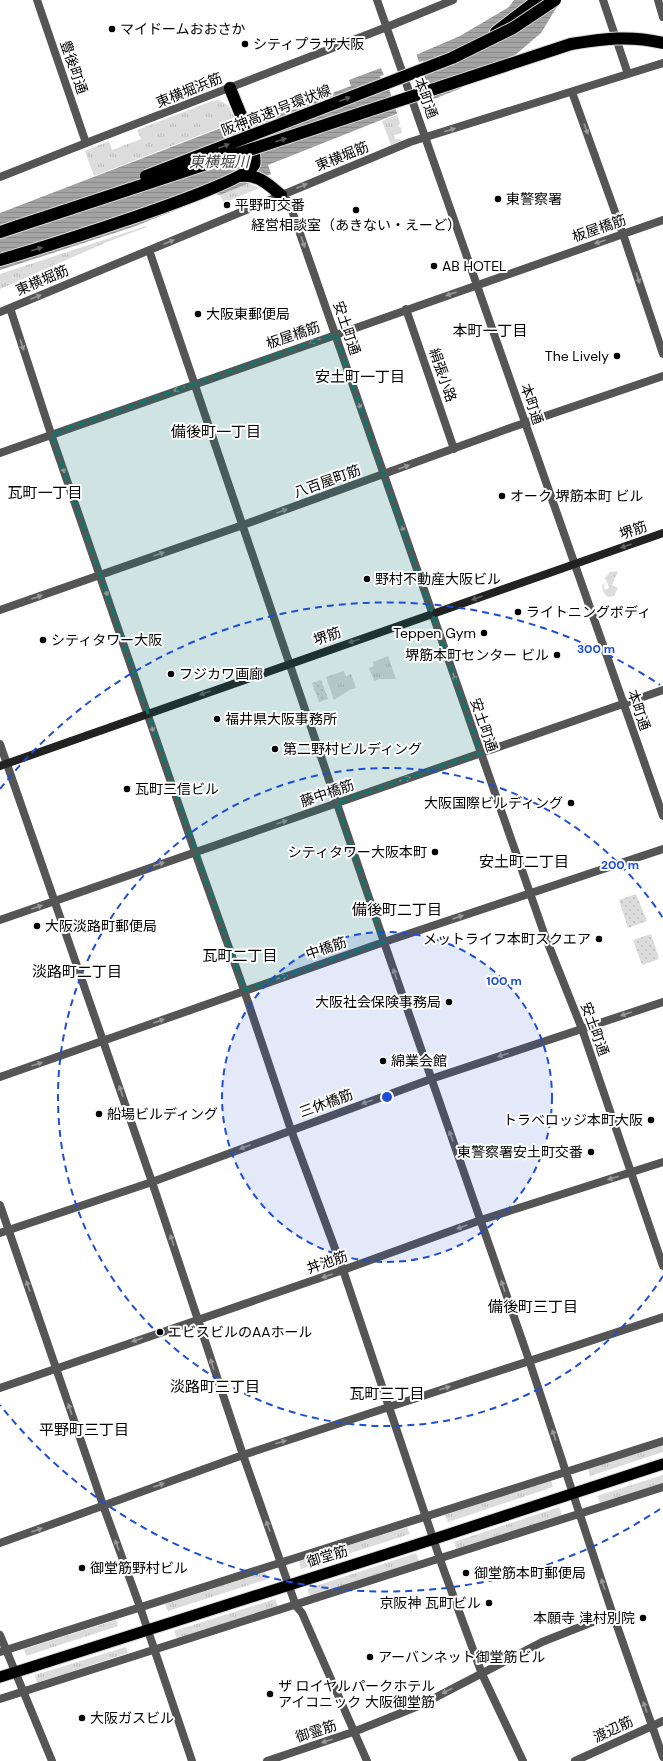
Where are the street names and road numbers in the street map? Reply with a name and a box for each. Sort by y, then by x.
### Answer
street label: 豊後町通 [56,38,92,96]
street label: 東横堀浜筋 [153,69,225,111]
street label: 本町通 [410,75,442,121]
street label: 阪神高速1号環状線 [218,81,334,139]
street label: 東横堀筋 [313,137,371,175]
street label: 板屋橋筋 [570,210,628,246]
street label: 東横堀筋 [13,261,71,299]
street label: 安土町通 [329,299,365,357]
street label: 板屋橋筋 [264,317,322,353]
street label: 絹張小路 [425,346,461,404]
street label: 本町通 [517,381,547,427]
street label: 八百屋町筋 [291,461,363,501]
street label: 堺筋 [617,517,649,543]
street label: 堺筋 [311,623,343,649]
street label: 本町通 [624,687,654,733]
street label: 安土町通 [466,696,502,754]
street label: 藤中橋筋 [298,775,356,811]
street label: 中橋筋 [303,933,349,963]
street label: 安土町通 [577,1000,613,1058]
street label: 三休橋筋 [297,1085,355,1121]
street label: 丼池筋 [304,1247,350,1277]
street label: 御堂筋 [304,1541,350,1571]
street label: 渡辺筋 [590,1712,636,1746]
street label: 御霊筋 [293,1716,339,1746]

